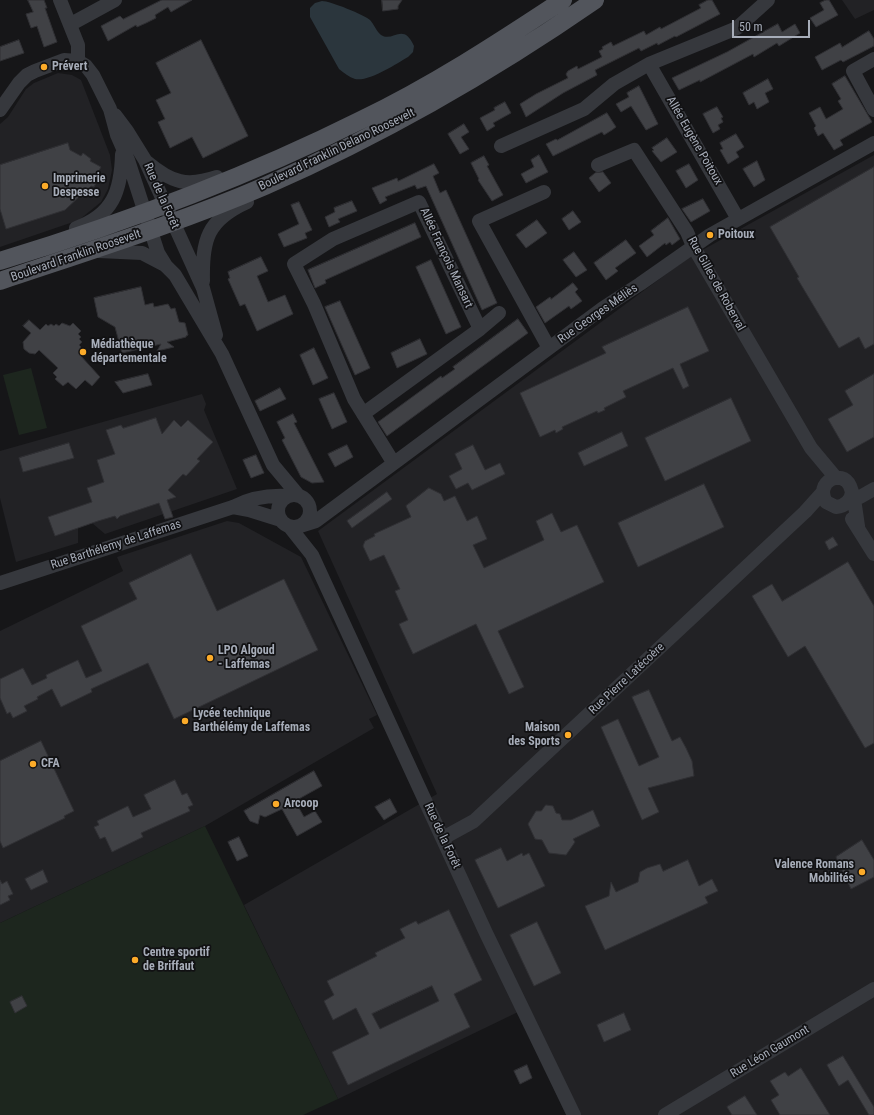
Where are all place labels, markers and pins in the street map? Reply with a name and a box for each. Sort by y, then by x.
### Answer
place label: Prévert [52,60,87,74]
marker: Prévert [39,62,49,72]
place label: Imprimerie Despesse [53,172,105,200]
marker: Imprimerie Despesse [40,181,50,191]
place label: Poitoux [718,228,755,242]
marker: Poitoux [705,230,715,240]
place label: Médiathèque départementale [91,338,167,366]
marker: Médiathèque départementale [78,347,88,357]
place label: LPO Algoud - Laffemas [218,644,275,672]
marker: LPO Algoud - Laffemas [205,653,215,663]
place label: Lycée technique Barthélémy de Laffemas [193,707,310,735]
marker: Lycée technique Barthélémy de Laffemas [180,716,190,726]
place label: Maison des Sports [508,721,560,749]
marker: Maison des Sports [563,730,573,740]
place label: CFA [41,757,60,771]
marker: CFA [28,759,38,769]
place label: Arcoop [284,797,318,811]
marker: Arcoop [271,799,281,809]
place label: Valence Romans Mobilités [774,858,854,886]
marker: Valence Romans Mobilités [857,867,867,877]
place label: Centre sportif de Briffaut [143,946,210,974]
marker: Centre sportif de Briffaut [130,955,140,965]

